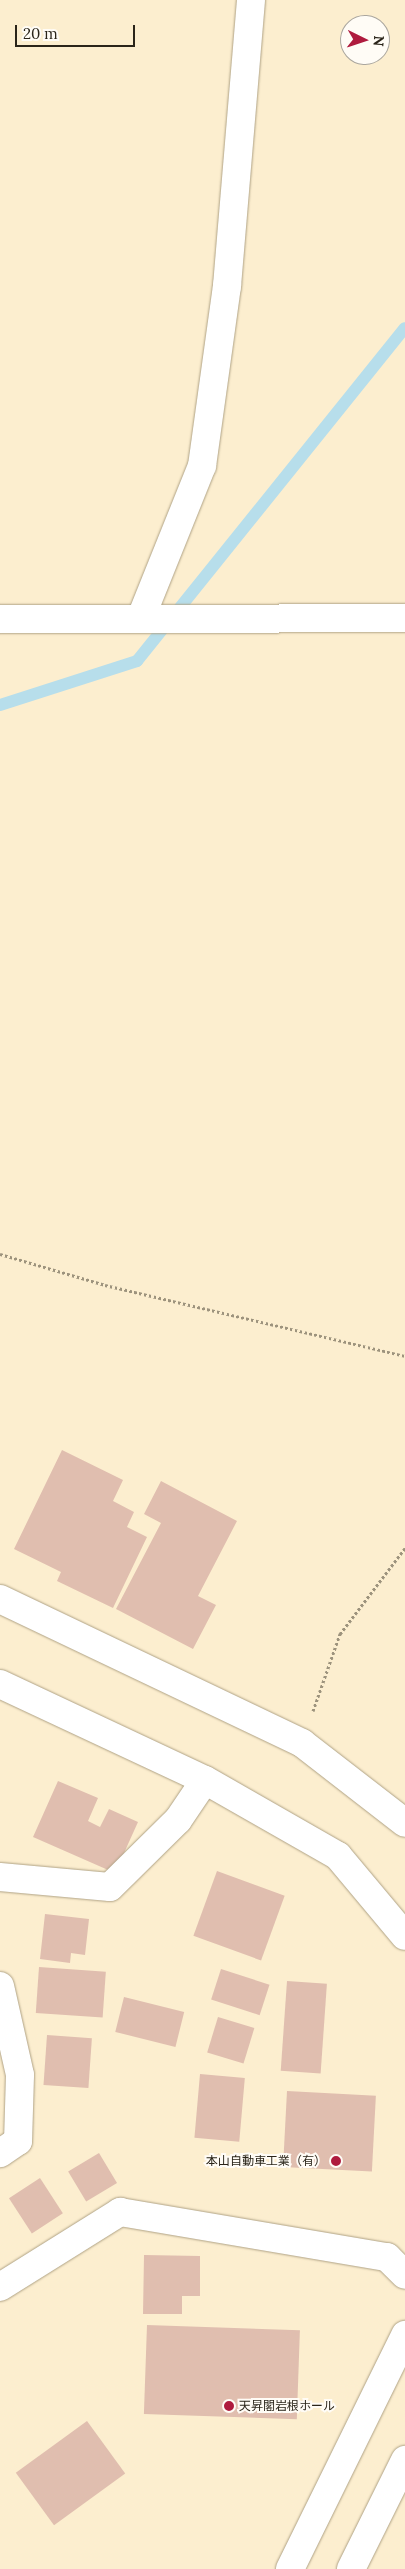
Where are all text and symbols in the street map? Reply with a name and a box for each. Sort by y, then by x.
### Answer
scale bar [18,15,138,47]
north arrow [340,15,390,65]
text: 20 m [23,24,58,43]
text: N [370,35,388,47]
place label: 本山自動車工業（有） [206,2154,326,2168]
marker: 本山自動車工業（有） [330,2155,342,2167]
place label: 天昇閣岩根ホール [239,2399,335,2413]
marker: 天昇閣岩根ホール [223,2400,235,2412]

